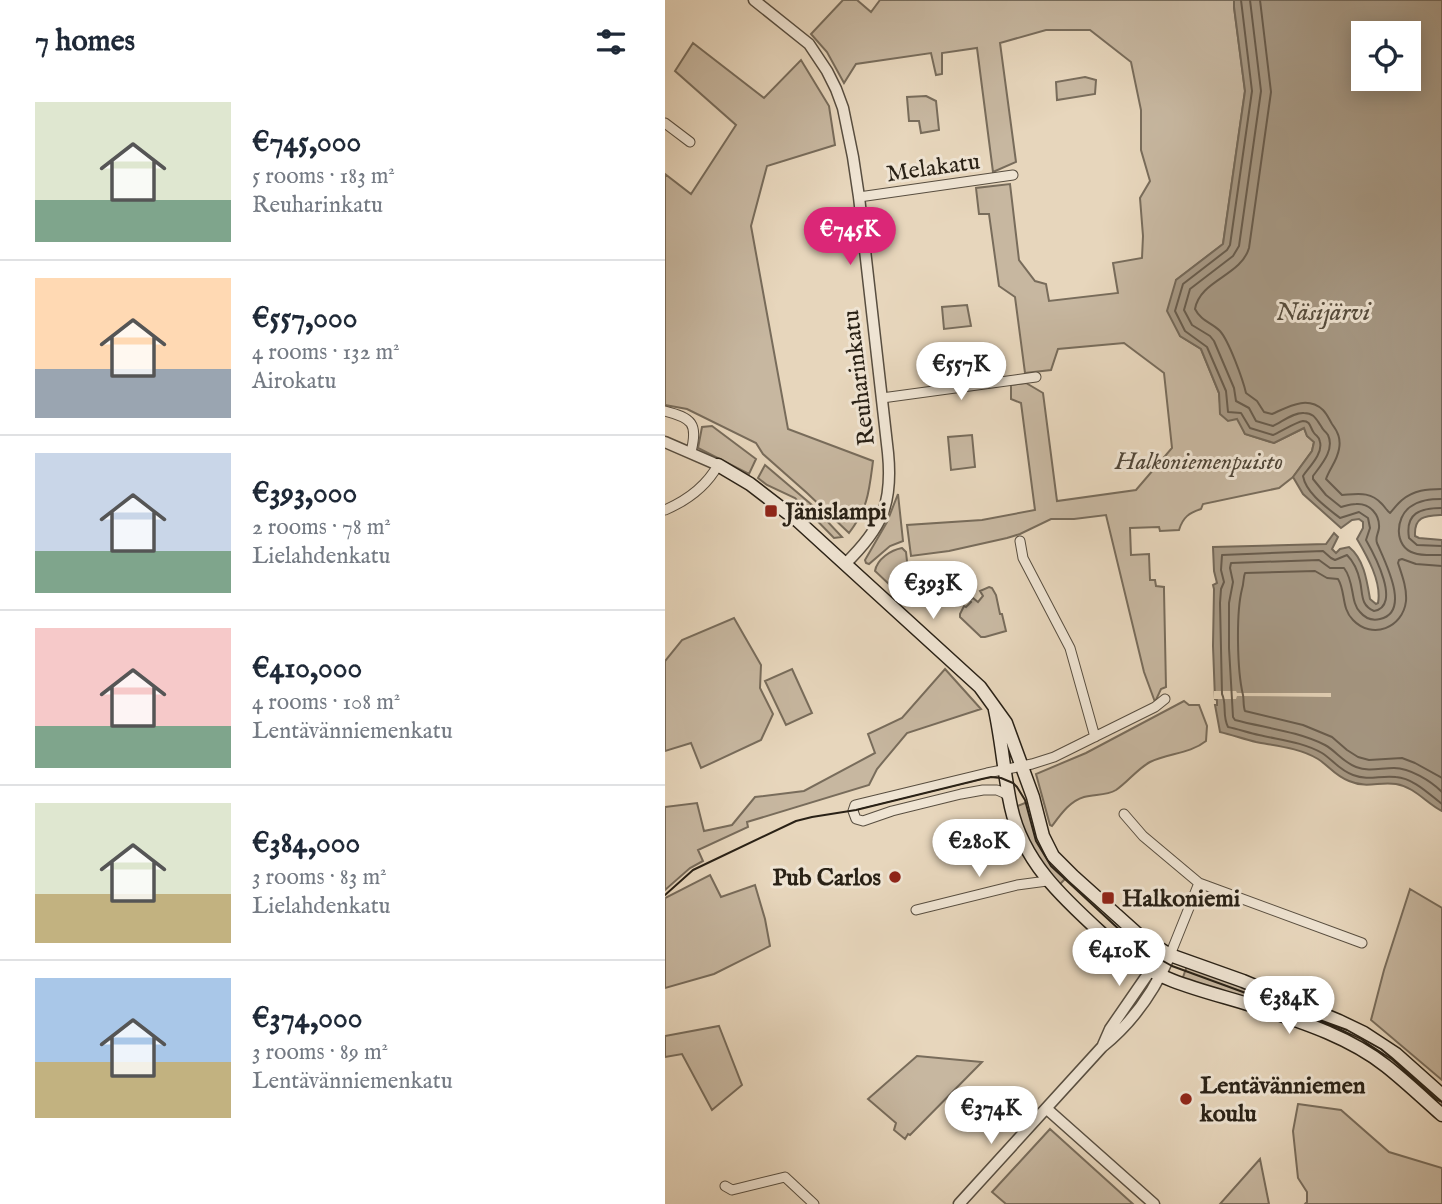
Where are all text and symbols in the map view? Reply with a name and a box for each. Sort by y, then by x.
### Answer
map controls [1351,21,1421,91]
button: locate [1351,21,1421,91]
text: 7 homes [35,23,135,61]
icon: filters [592,23,630,61]
text: €745,000 [252,124,361,162]
icon: home [91,130,175,214]
street label: Melakatu [884,147,982,190]
text: 5 rooms · 183 m² [252,162,395,191]
text: Reuharinkatu [252,191,383,220]
pin: €745K [801,208,899,267]
text: €745K [820,215,880,244]
water label: Näsijärvi [1276,296,1372,329]
text: €557,000 [252,300,358,338]
icon: home [91,306,175,390]
street label: Reuharinkatu [836,308,883,448]
text: 4 rooms · 132 m² [252,338,400,367]
pin: €557K [912,342,1010,402]
text: €557K [932,350,990,379]
text: Airokatu [252,367,337,396]
park label: Halkoniemenpuisto [1114,447,1283,478]
text: €393,000 [252,475,357,513]
icon: home [91,481,175,565]
place label: Jänislampi [782,497,888,528]
marker: Jänislampi [763,503,779,519]
text: 2 rooms · 78 m² [252,513,391,542]
text: Lielahdenkatu [252,542,391,571]
pin: €393K [884,562,982,621]
text: €393K [904,569,962,598]
text: €410,000 [252,650,362,688]
icon: home [91,656,175,740]
text: 4 rooms · 108 m² [252,688,400,717]
text: Lentävänniemenkatu [252,717,453,746]
pin: €280K [930,820,1028,879]
text: €384,000 [252,825,360,863]
text: €280K [948,827,1010,856]
icon: home [91,831,175,915]
text: 3 rooms · 83 m² [252,863,387,892]
place label: Pub Carlos [772,863,882,894]
marker: Pub Carlos [887,869,903,885]
place label: Halkoniemi [1122,884,1241,915]
marker: Halkoniemi [1100,890,1116,906]
text: Lielahdenkatu [252,892,391,921]
pin: €410K [1070,928,1168,988]
text: €410K [1088,936,1150,965]
pin: €384K [1240,976,1338,1036]
text: €384K [1260,984,1319,1013]
text: €374,000 [252,1000,362,1038]
icon: home [91,1006,175,1090]
text: 3 rooms · 89 m² [252,1038,388,1067]
text: Lentävänniemenkatu [252,1067,453,1096]
place label: Lentävänniemen koulu [1199,1071,1366,1130]
pin: €374K [942,1086,1040,1146]
marker: Lentävänniemen koulu [1178,1091,1194,1107]
text: €374K [961,1094,1021,1123]

